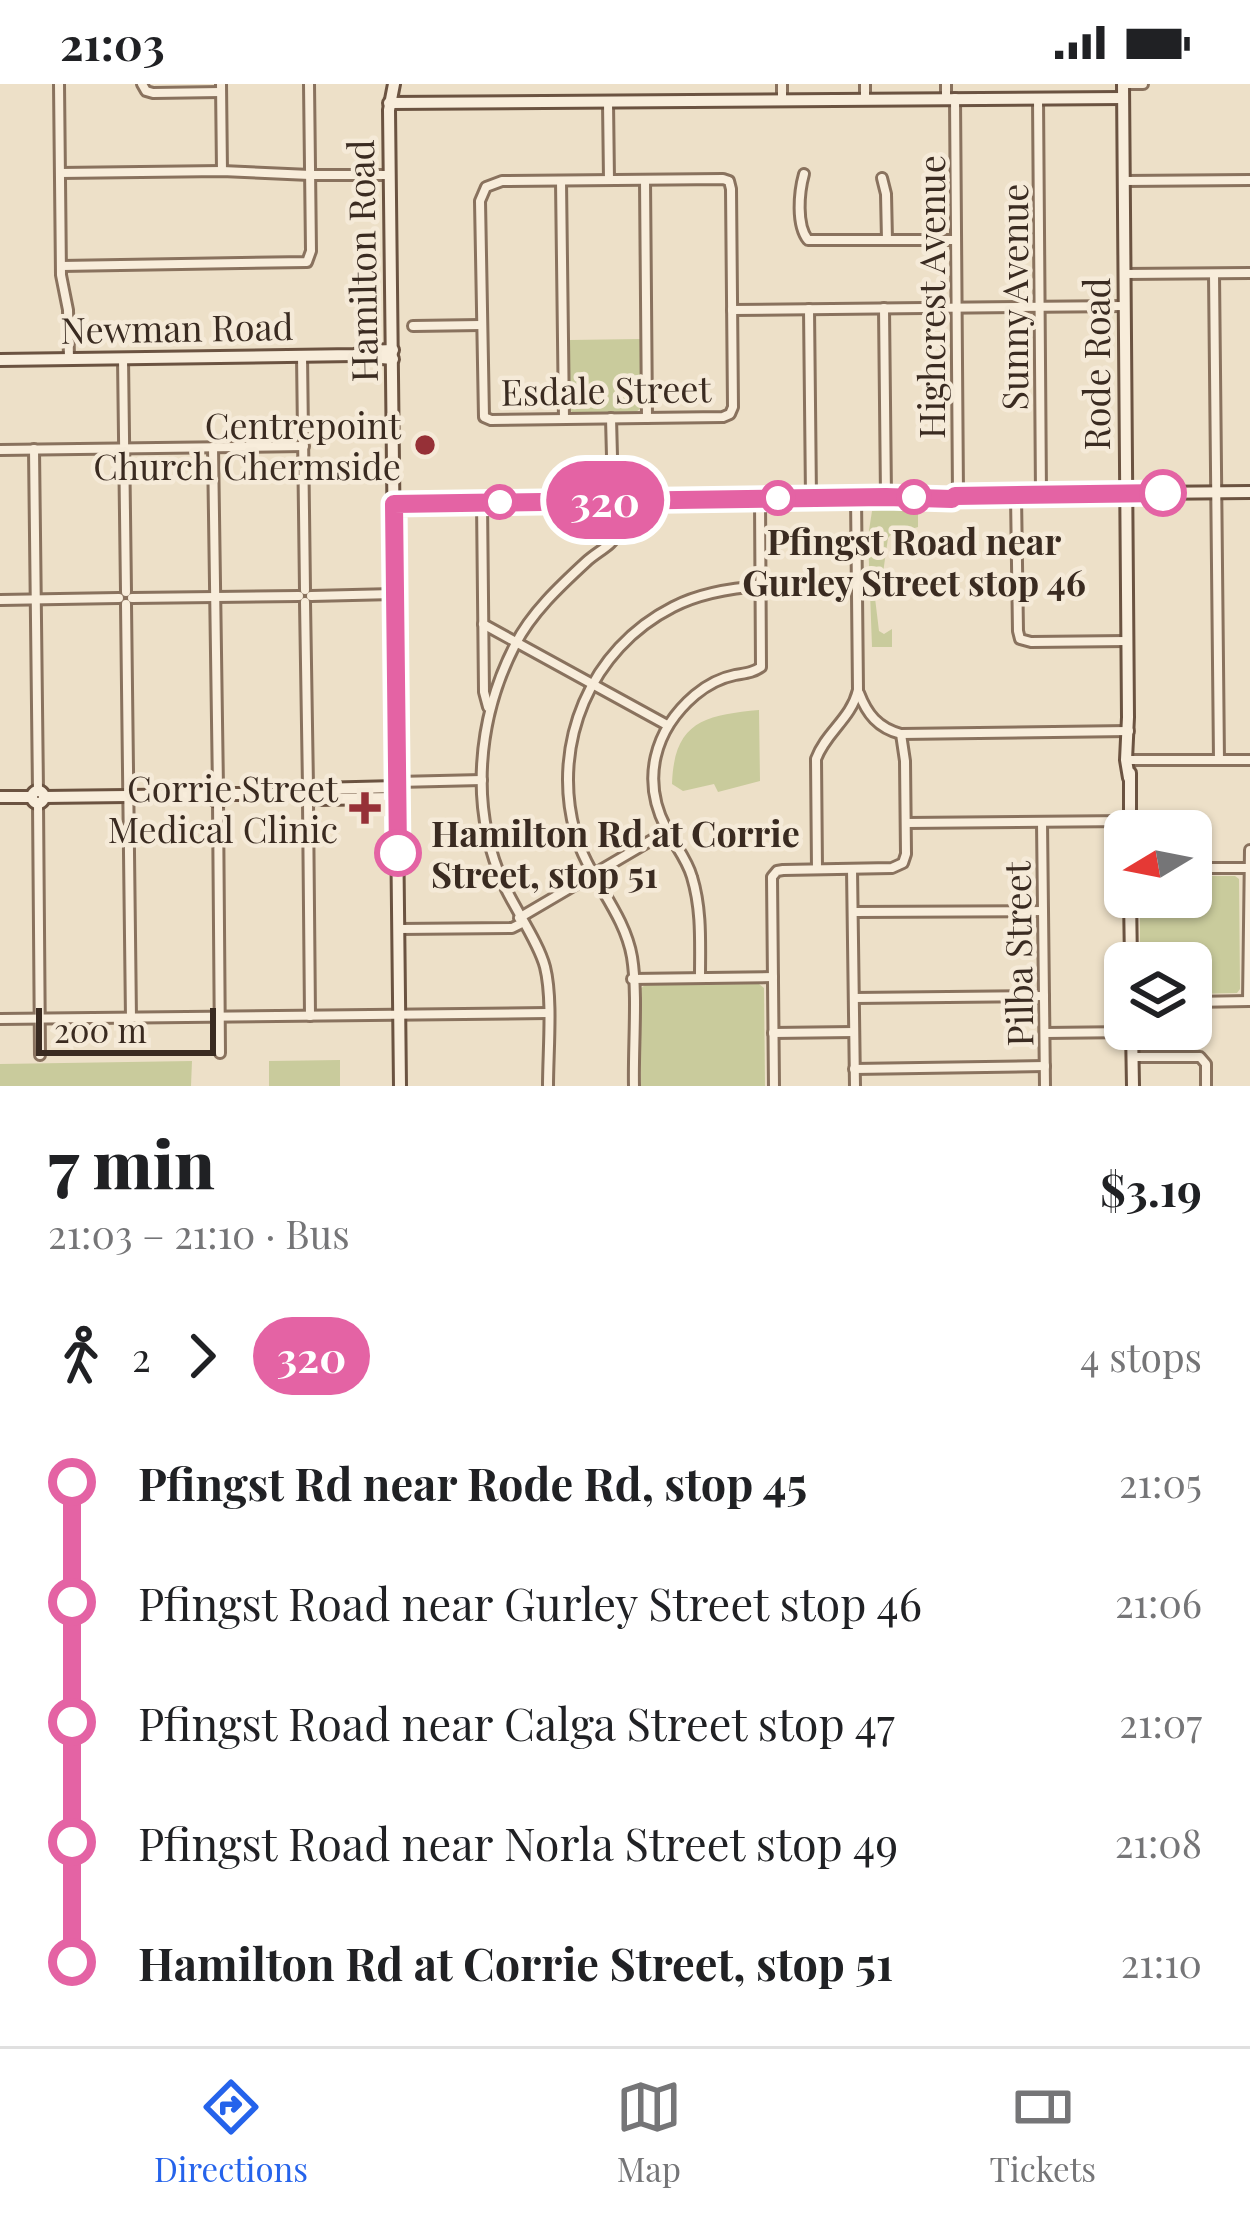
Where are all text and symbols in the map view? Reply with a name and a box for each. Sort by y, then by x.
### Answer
text: 21:03 [60,12,165,72]
street label: Hamilton Road [335,139,387,383]
street label: Highcrest Avenue [906,155,954,439]
street label: Sunny Avenue [989,184,1037,410]
street label: Rode Road [1071,277,1119,451]
street label: Newman Road [60,301,294,353]
street label: Esdale Street [500,363,713,415]
place label: Centrepoint Church Chermside [93,400,402,489]
marker: Centrepoint Church Chermside [412,432,438,458]
line badge: 320 [536,461,674,539]
unlabelled marker [1141,471,1185,515]
text: 320 [570,472,640,528]
marker: Pfingst Road near Gurley Street stop 46 [898,481,930,513]
unlabelled marker [762,482,794,514]
unlabelled marker [484,486,516,518]
place label: Pfingst Road near Gurley Street stop 46 [742,516,1086,605]
place label: Corrie Street Medical Clinic [108,763,339,852]
marker: Corrie Street Medical Clinic [349,792,381,824]
place label: Hamilton Rd at Corrie Street, stop 51 [431,808,800,897]
north arrow [1104,810,1212,918]
map controls [1104,810,1212,1050]
marker: Hamilton Rd at Corrie Street, stop 51 [376,831,420,875]
street label: Pilba Street [991,860,1043,1047]
button: layers [1104,942,1212,1050]
scale bar [36,1002,216,1055]
text: 200 m [54,1007,147,1051]
text: 7 min [48,1118,215,1206]
text: $3.19 [1100,1158,1202,1218]
text: 21:03 – 21:10 · Bus [48,1207,350,1259]
icon: walk [48,1323,114,1389]
icon: forward [169,1323,235,1389]
text: 320 [277,1328,346,1384]
text: 2 [132,1330,151,1382]
text: 4 stops [1080,1330,1202,1382]
text: Pfingst Rd near Rode Rd, stop 45 [138,1452,807,1512]
text: 21:05 [1119,1456,1202,1508]
text: Pfingst Road near Gurley Street stop 46 [138,1572,922,1632]
text: 21:06 [1115,1576,1202,1628]
text: Pfingst Road near Calga Street stop 47 [138,1692,895,1752]
text: 21:07 [1119,1696,1202,1748]
text: Pfingst Road near Norla Street stop 49 [138,1812,898,1872]
text: 21:08 [1115,1816,1202,1868]
text: Hamilton Rd at Corrie Street, stop 51 [138,1932,893,1992]
text: 21:10 [1121,1936,1202,1988]
tab: Directions [154,2074,308,2190]
tab: Map [616,2074,682,2190]
tab: Tickets [990,2074,1096,2190]

